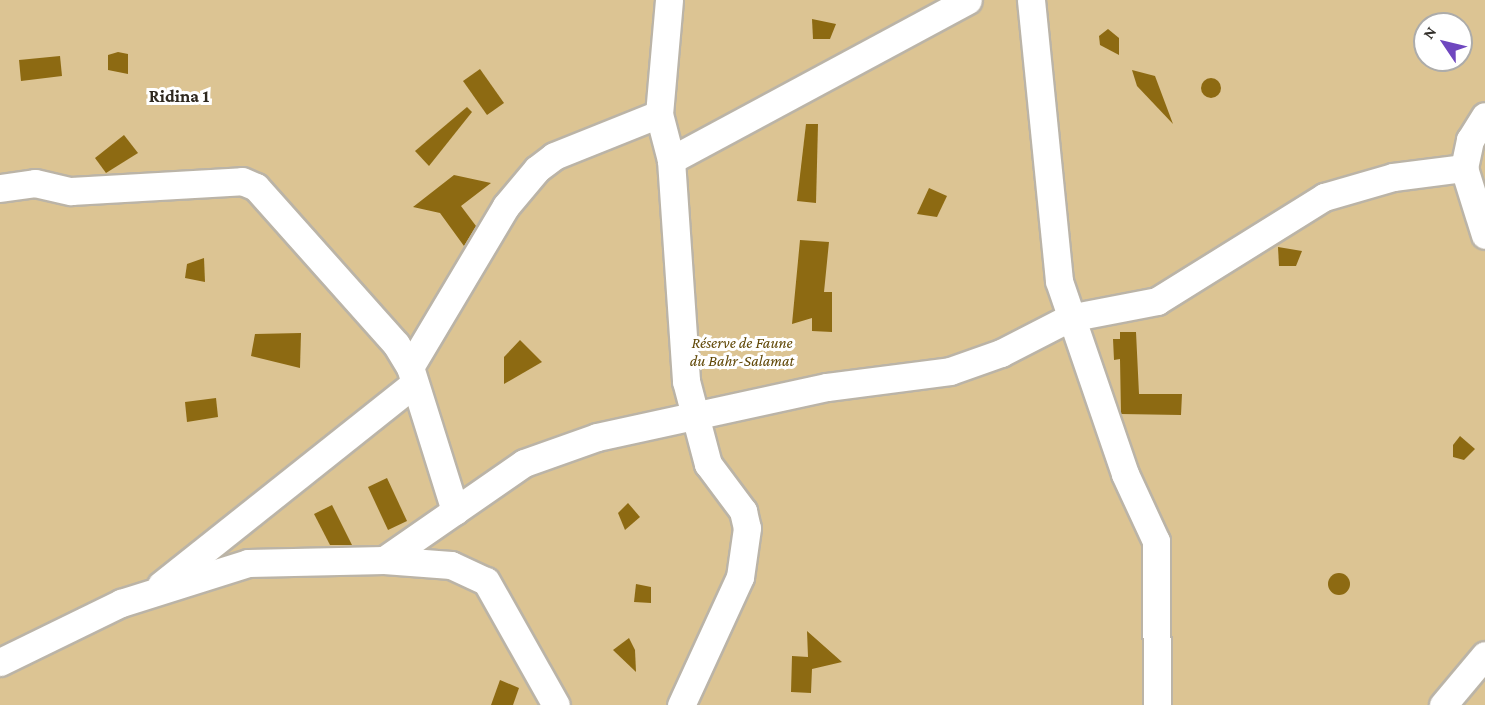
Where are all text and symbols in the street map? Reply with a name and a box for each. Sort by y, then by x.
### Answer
north arrow [1413,12,1473,72]
text: N [1419,23,1440,42]
district label: Ridina 1 [149,85,209,107]
park label: Réserve de Faune du Bahr-Salamat [690,333,794,371]

